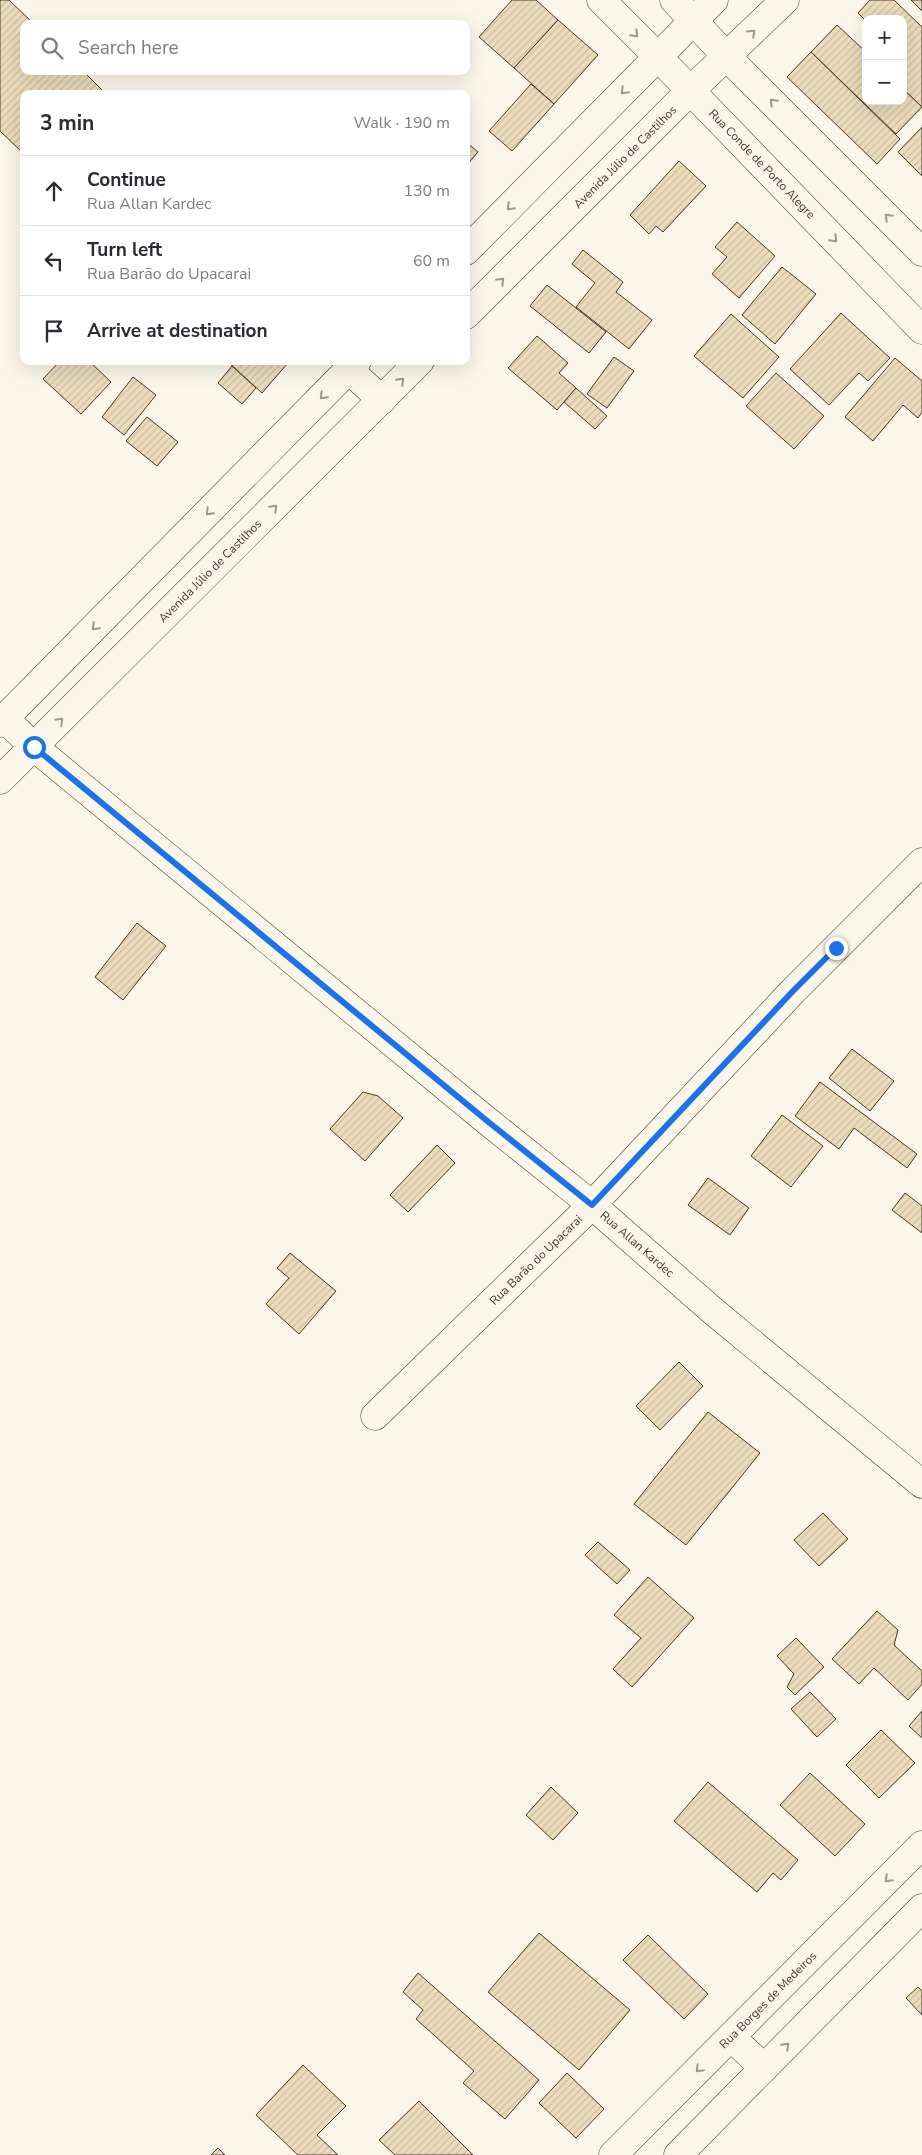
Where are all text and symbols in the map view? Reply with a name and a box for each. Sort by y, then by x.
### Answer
map controls [862,15,907,105]
button: + [862,15,907,60]
search box [20,20,470,75]
one-way arrow [629,28,638,37]
one-way arrow [746,30,755,39]
icon: search [38,34,66,62]
text: Search here [78,35,179,61]
button: − [862,60,907,105]
one-way arrow [620,86,629,95]
one-way arrow [770,99,779,108]
street label: Avenida Júlio de Castilhos [570,102,680,212]
street label: Rua Conde de Porto Alegre [705,106,819,222]
text: 3 min [40,109,94,137]
text: Walk · 190 m [354,112,450,134]
text: Continue [87,167,166,193]
icon: ahead [40,177,68,205]
text: 130 m [403,180,450,202]
text: Rua Allan Kardec [87,193,211,215]
one-way arrow [506,201,515,210]
one-way arrow [884,214,893,223]
one-way arrow [828,233,837,242]
text: Turn left [87,237,162,263]
icon: left [40,247,68,275]
text: 60 m [413,250,450,272]
text: Rua Barão do Upacarai [87,263,251,285]
one-way arrow [495,278,504,287]
icon: arrive [40,317,68,345]
text: Arrive at destination [87,318,268,344]
one-way arrow [395,377,404,386]
one-way arrow [320,390,329,399]
one-way arrow [268,505,277,514]
one-way arrow [206,506,215,515]
street label: Avenida Júlio de Castilhos [155,516,265,626]
one-way arrow [92,621,101,630]
one-way arrow [54,718,63,727]
route start [23,736,46,759]
route end [825,937,848,960]
street label: Rua Allan Kardec [597,1207,678,1281]
street label: Rua Barão do Upacarai [486,1211,586,1309]
one-way arrow [884,1873,893,1882]
street label: Rua Borges de Medeiros [716,1948,820,2052]
one-way arrow [780,2042,789,2051]
one-way arrow [696,2063,705,2072]

